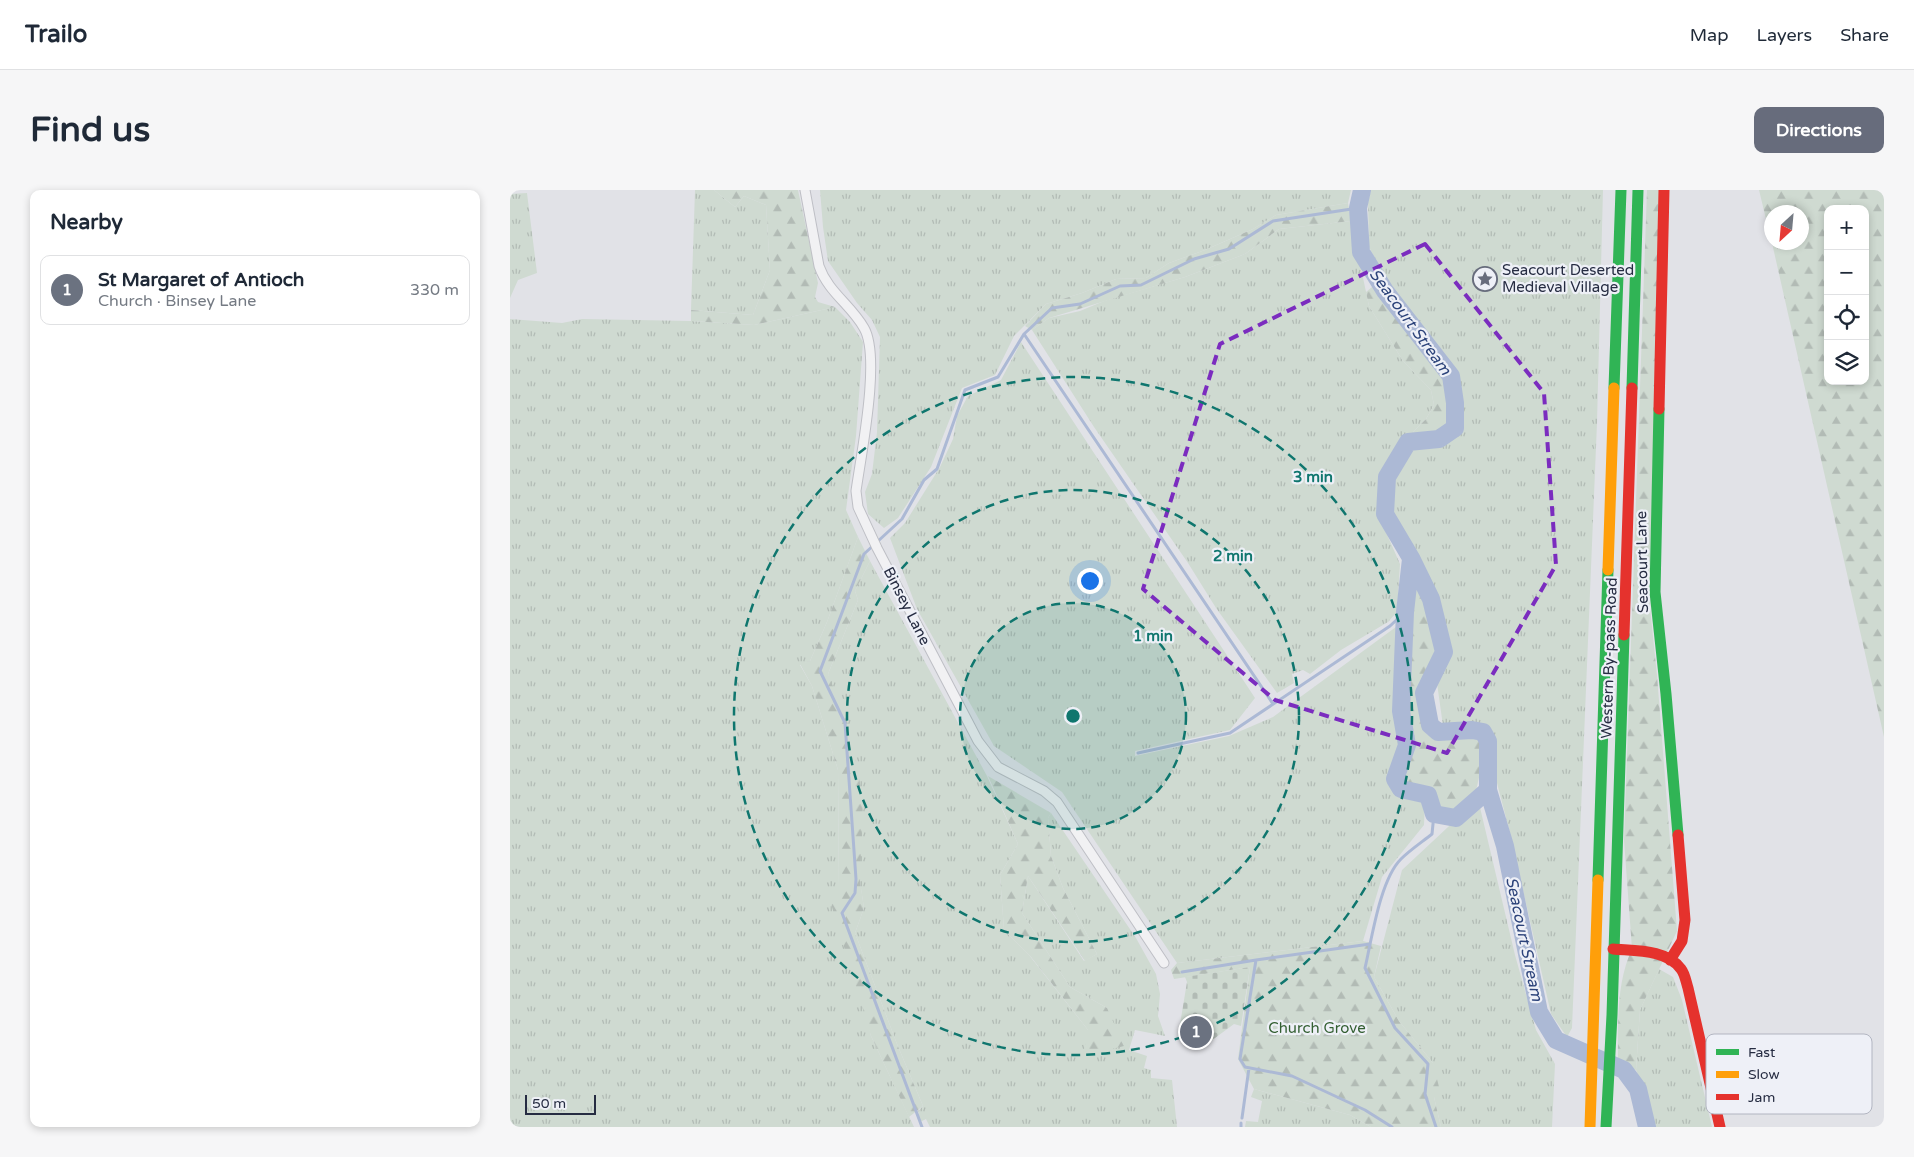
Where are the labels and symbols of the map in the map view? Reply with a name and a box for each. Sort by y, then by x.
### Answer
north arrow [1764,205,1809,250]
place label: Seacourt Deserted Medieval Village [1502,261,1634,296]
water label: Seacourt Stream [1365,265,1455,379]
place icon: Seacourt Deserted Medieval Village [1472,266,1498,292]
text: 3 min [1293,468,1333,486]
street label: Seacourt Lane [1632,511,1652,613]
text: 2 min [1213,547,1253,565]
street label: Binsey Lane [880,564,934,648]
your location [1077,568,1103,594]
street label: Western By-pass Road [1597,577,1621,739]
text: 1 min [1133,627,1173,645]
centre of rings [1064,707,1082,725]
water label: Seacourt Stream [1501,875,1547,1003]
pin: 1 [1180,1013,1212,1051]
park label: Church Grove [1268,1019,1366,1037]
legend [1706,1034,1872,1114]
text: Fast [1748,1044,1776,1061]
text: Slow [1748,1066,1780,1083]
text: Jam [1748,1089,1775,1106]
scale bar [525,1092,596,1115]

